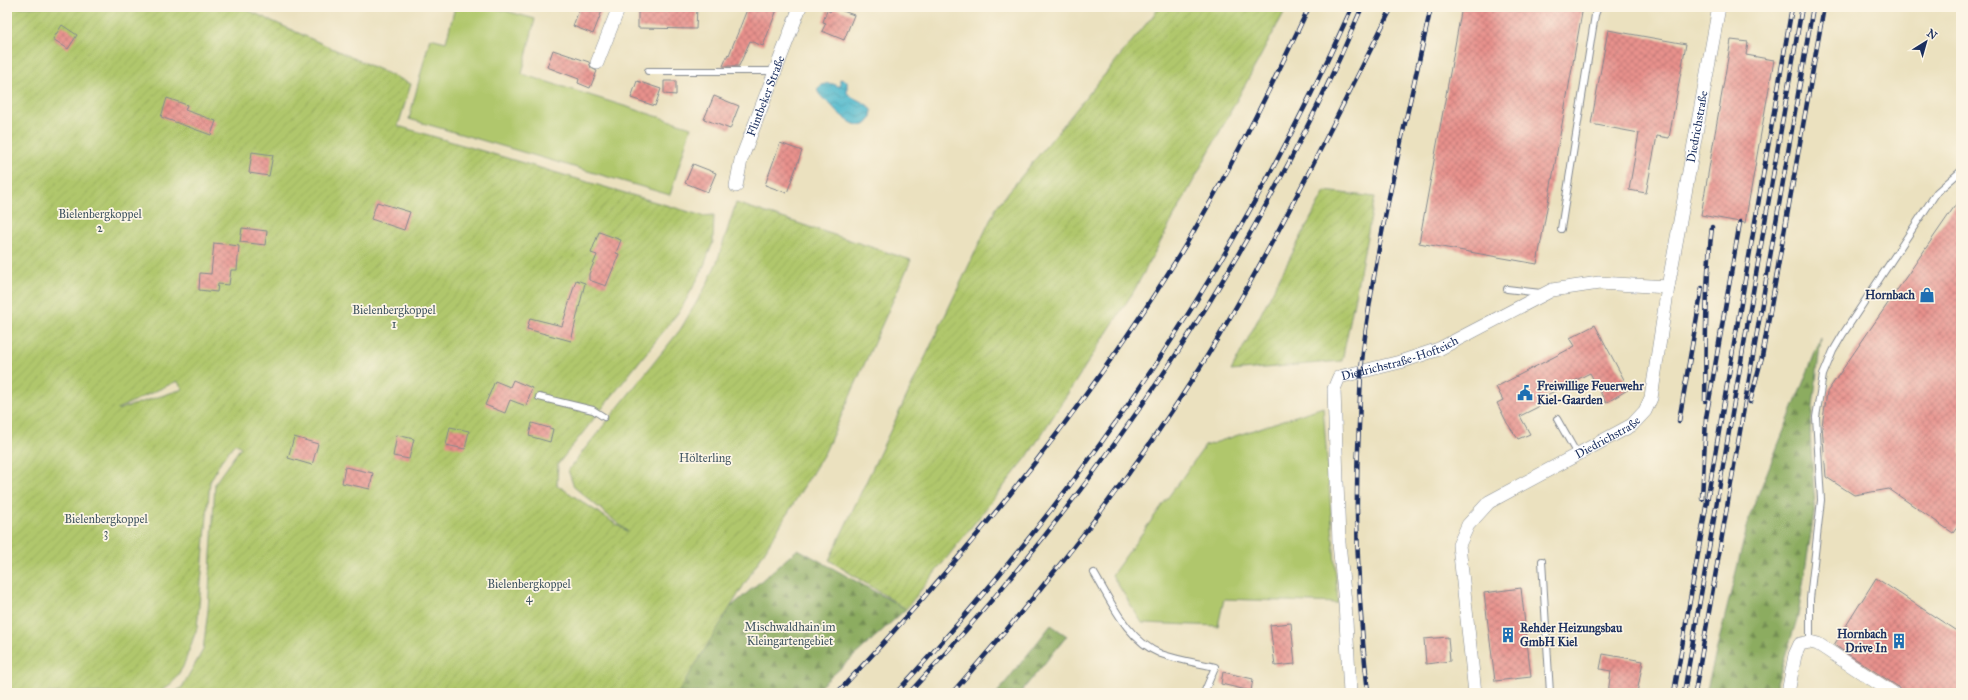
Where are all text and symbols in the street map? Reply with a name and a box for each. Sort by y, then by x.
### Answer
north arrow [1906,22,1946,62]
text: N [1924,26,1940,43]
street label: Flintbeker Straße [744,54,788,138]
street label: Diedrichstraße [1684,90,1711,164]
park label: Bielenbergkoppel 2 [58,207,143,235]
shop icon: Hornbach [1918,286,1936,304]
place label: Hornbach [1865,288,1915,302]
park label: Bielenbergkoppel 1 [352,303,437,331]
street label: Diedrichstraße-Hofteich [1340,333,1461,383]
place label: Freiwillige Feuerwehr Kiel-Gaarden [1537,379,1644,407]
public building icon: Freiwillige Feuerwehr Kiel-Gaarden [1516,384,1534,402]
street label: Diedrichstraße [1573,414,1643,461]
park label: Hölterling [679,451,731,466]
park label: Bielenbergkoppel 3 [64,512,149,540]
park label: Bielenbergkoppel 4 [487,577,572,605]
park label: Mischwaldhain im Kleingartengebiet [744,620,836,649]
place label: Rehder Heizungsbau GmbH Kiel [1520,621,1623,649]
building icon: Rehder Heizungsbau GmbH Kiel [1499,626,1517,644]
place label: Hornbach Drive In [1837,627,1888,655]
building icon: Hornbach Drive In [1890,632,1908,650]

